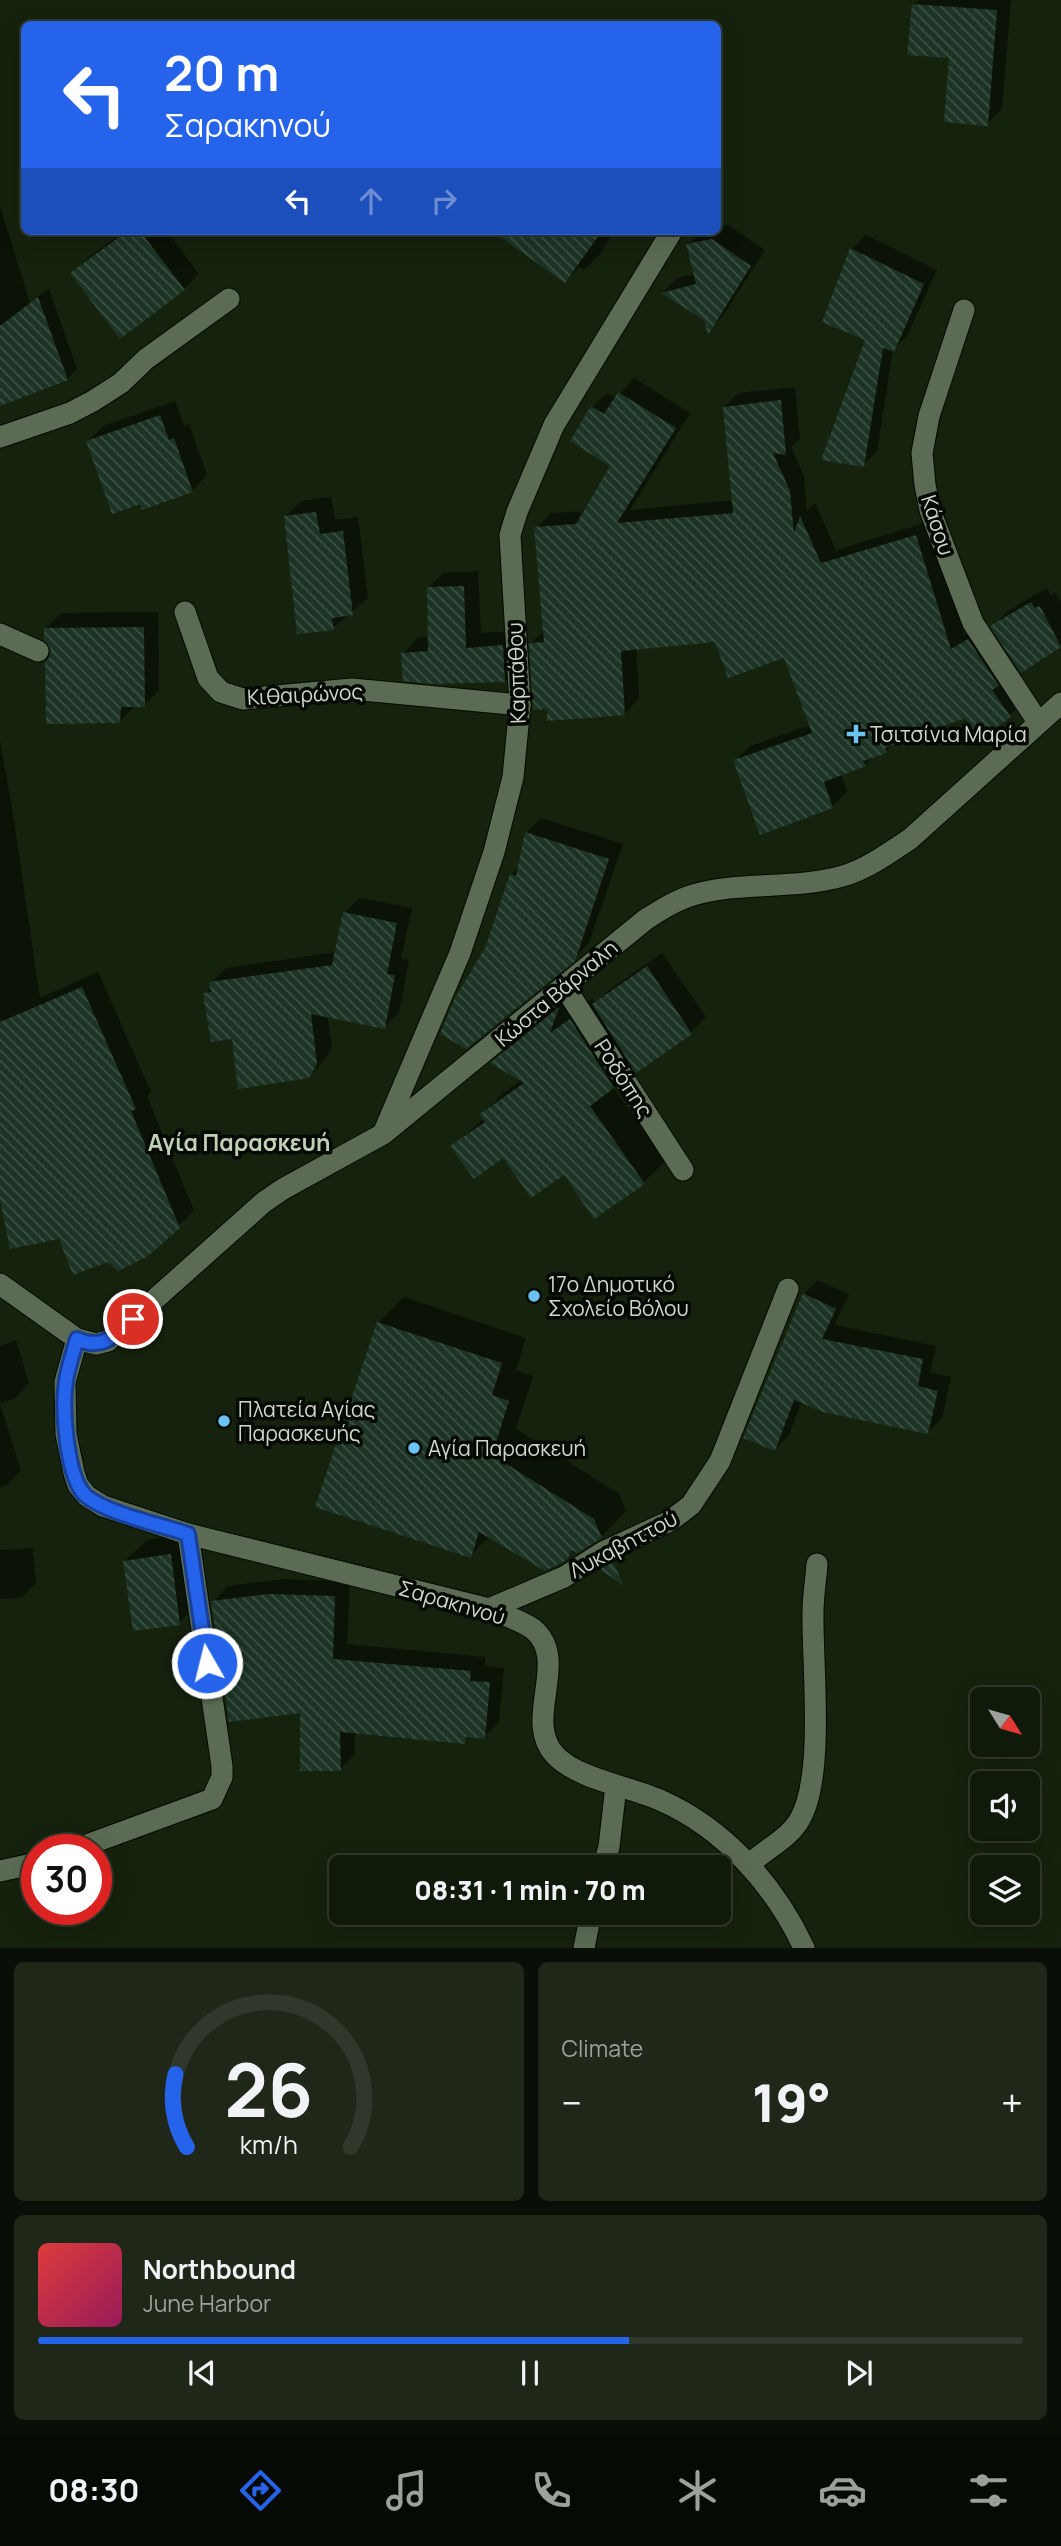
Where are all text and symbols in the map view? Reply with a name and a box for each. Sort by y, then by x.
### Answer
text: 20 m [164,39,279,106]
icon: left [49,49,140,140]
text: Σαρακηνού [164,103,331,147]
icon: left [279,182,317,220]
icon: ahead [352,182,390,220]
icon: right [425,182,463,220]
street label: Κάσου [915,491,961,559]
street label: Καρπάθου [500,622,532,724]
street label: Κιθαιρώνος [246,677,364,711]
place label: Τσιτσίνια Μαρία [870,720,1027,748]
marker: Τσιτσίνια Μαρία [848,726,864,742]
street label: Κώστα Βάρναλη [489,933,623,1053]
street label: Ροδόπης [588,1034,660,1122]
district label: Αγία Παρασκευή [148,1126,330,1158]
place label: 17ο Δημοτικό Σχολείο Βόλου [548,1270,689,1322]
marker: 17ο Δημοτικό Σχολείο Βόλου [526,1288,542,1304]
pin [103,1289,163,1349]
icon: arrive [114,1300,152,1338]
place label: Πλατεία Αγίας Παρασκευής [238,1395,376,1447]
marker: Πλατεία Αγίας Παρασκευής [216,1413,232,1429]
place label: Αγία Παρασκευή [428,1434,586,1462]
marker: Αγία Παρασκευή [406,1440,422,1456]
street label: Λυκαβηττού [564,1504,682,1584]
street label: Σαρακηνού [395,1573,509,1631]
position arrow [170,1626,244,1700]
north arrow [970,1687,1040,1757]
map controls [970,1687,1040,1925]
button: sound [970,1771,1040,1841]
speed limit sign: 30 [21,1834,112,1925]
button: layers [970,1855,1040,1925]
text: 08:31 · 1 min · 70 m [414,1872,646,1908]
text: Climate [562,2032,643,2064]
text: 26 [224,2040,313,2140]
text: 19° [752,2067,831,2138]
text: − [562,2076,582,2128]
text: + [1001,2076,1023,2128]
text: km/h [240,2127,298,2162]
text: Northbound [143,2251,296,2287]
text: June Harbor [143,2287,271,2319]
icon: previous [183,2354,221,2392]
icon: pause [511,2354,549,2392]
icon: next [840,2354,878,2392]
icon: directions [236,2466,285,2515]
icon: music [382,2466,431,2515]
icon: phone [527,2466,576,2515]
icon: climate [673,2466,722,2515]
icon: car [818,2466,867,2515]
icon: filters [964,2466,1013,2515]
text: 08:30 [48,2468,140,2512]

